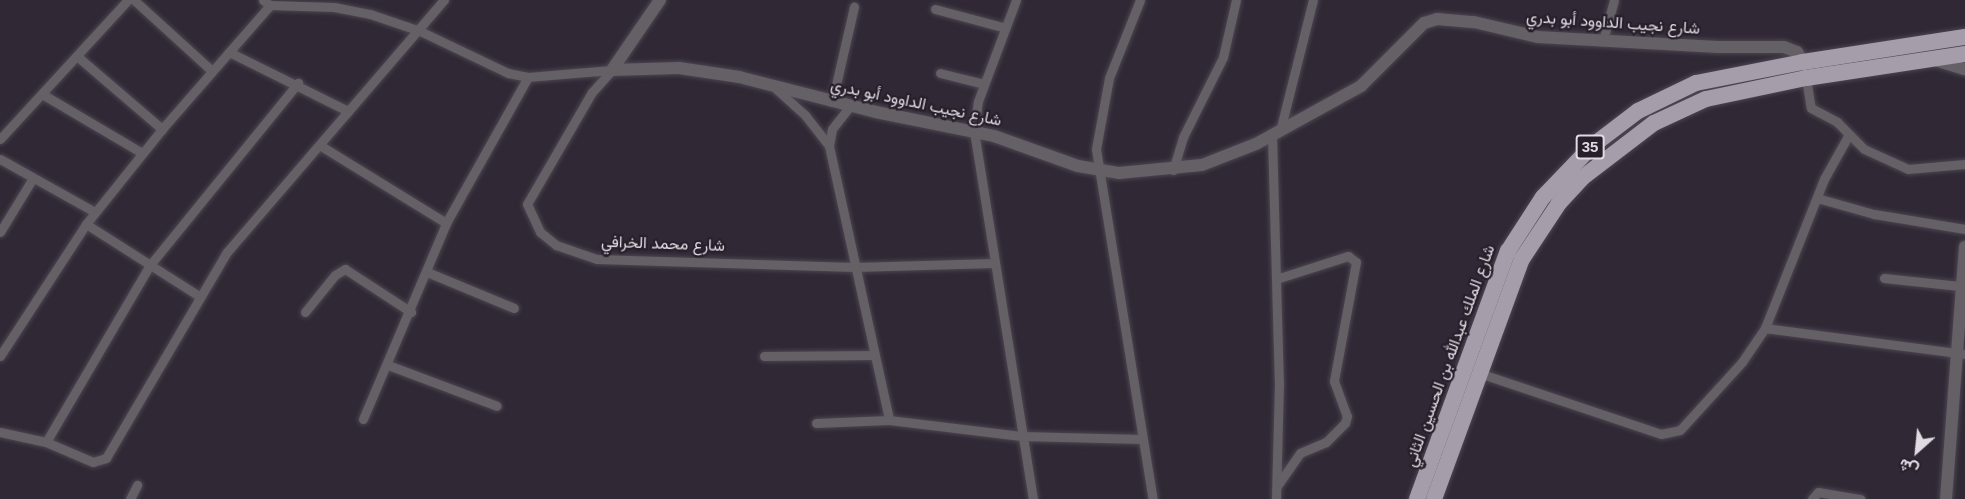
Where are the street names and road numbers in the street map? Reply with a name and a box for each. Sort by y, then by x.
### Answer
street label: شارع نجيب الداوود أبو بدري [1526,7,1700,39]
street label: شارع نجيب الداوود أبو بدري [829,76,1003,130]
road number: 35 [1575,135,1605,159]
street label: شارع محمد الخرافي [601,232,725,256]
street label: شارع الملك عبدالله بن الحسين الثاني [1401,243,1499,469]

